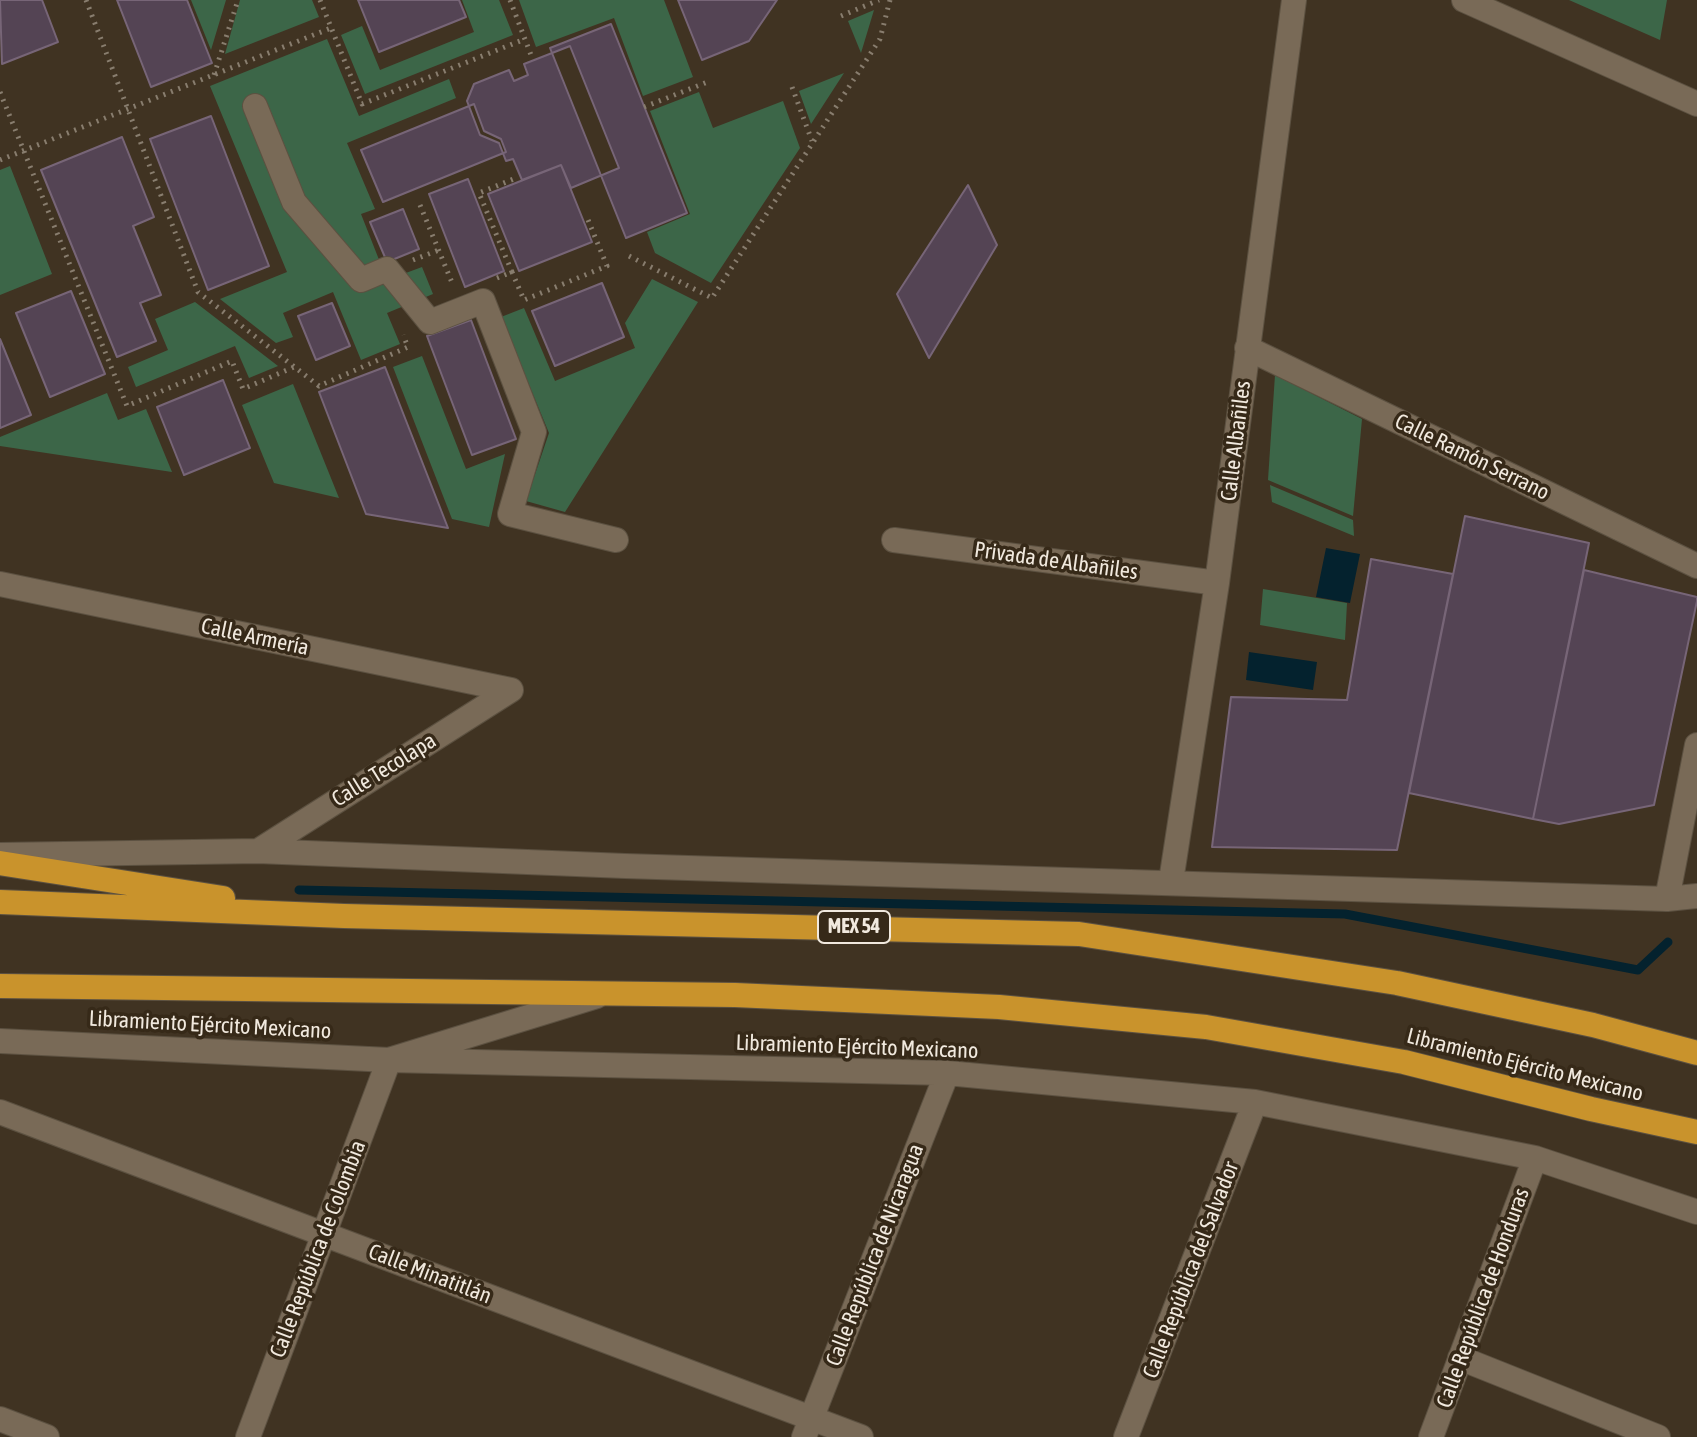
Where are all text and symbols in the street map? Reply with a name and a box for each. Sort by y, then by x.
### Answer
street label: Calle Albañiles [1216,379,1256,503]
street label: Calle Ramón Serrano [1390,408,1554,506]
street label: Privada de Albañiles [973,536,1139,586]
street label: Calle Armería [199,613,311,661]
street label: Calle Tecolapa [327,728,441,812]
road number: MEX 54 [818,911,890,943]
street label: Libramiento Ejército Mexicano [88,1005,332,1045]
street label: Libramiento Ejército Mexicano [1404,1023,1646,1107]
street label: Libramiento Ejército Mexicano [735,1030,979,1064]
street label: Calle República de Colombia [264,1137,372,1361]
street label: Calle República de Nicaragua [820,1140,930,1370]
street label: Calle República del Salvador [1137,1158,1245,1382]
street label: Calle República de Honduras [1431,1185,1535,1411]
street label: Calle Minatitlán [365,1238,495,1310]

